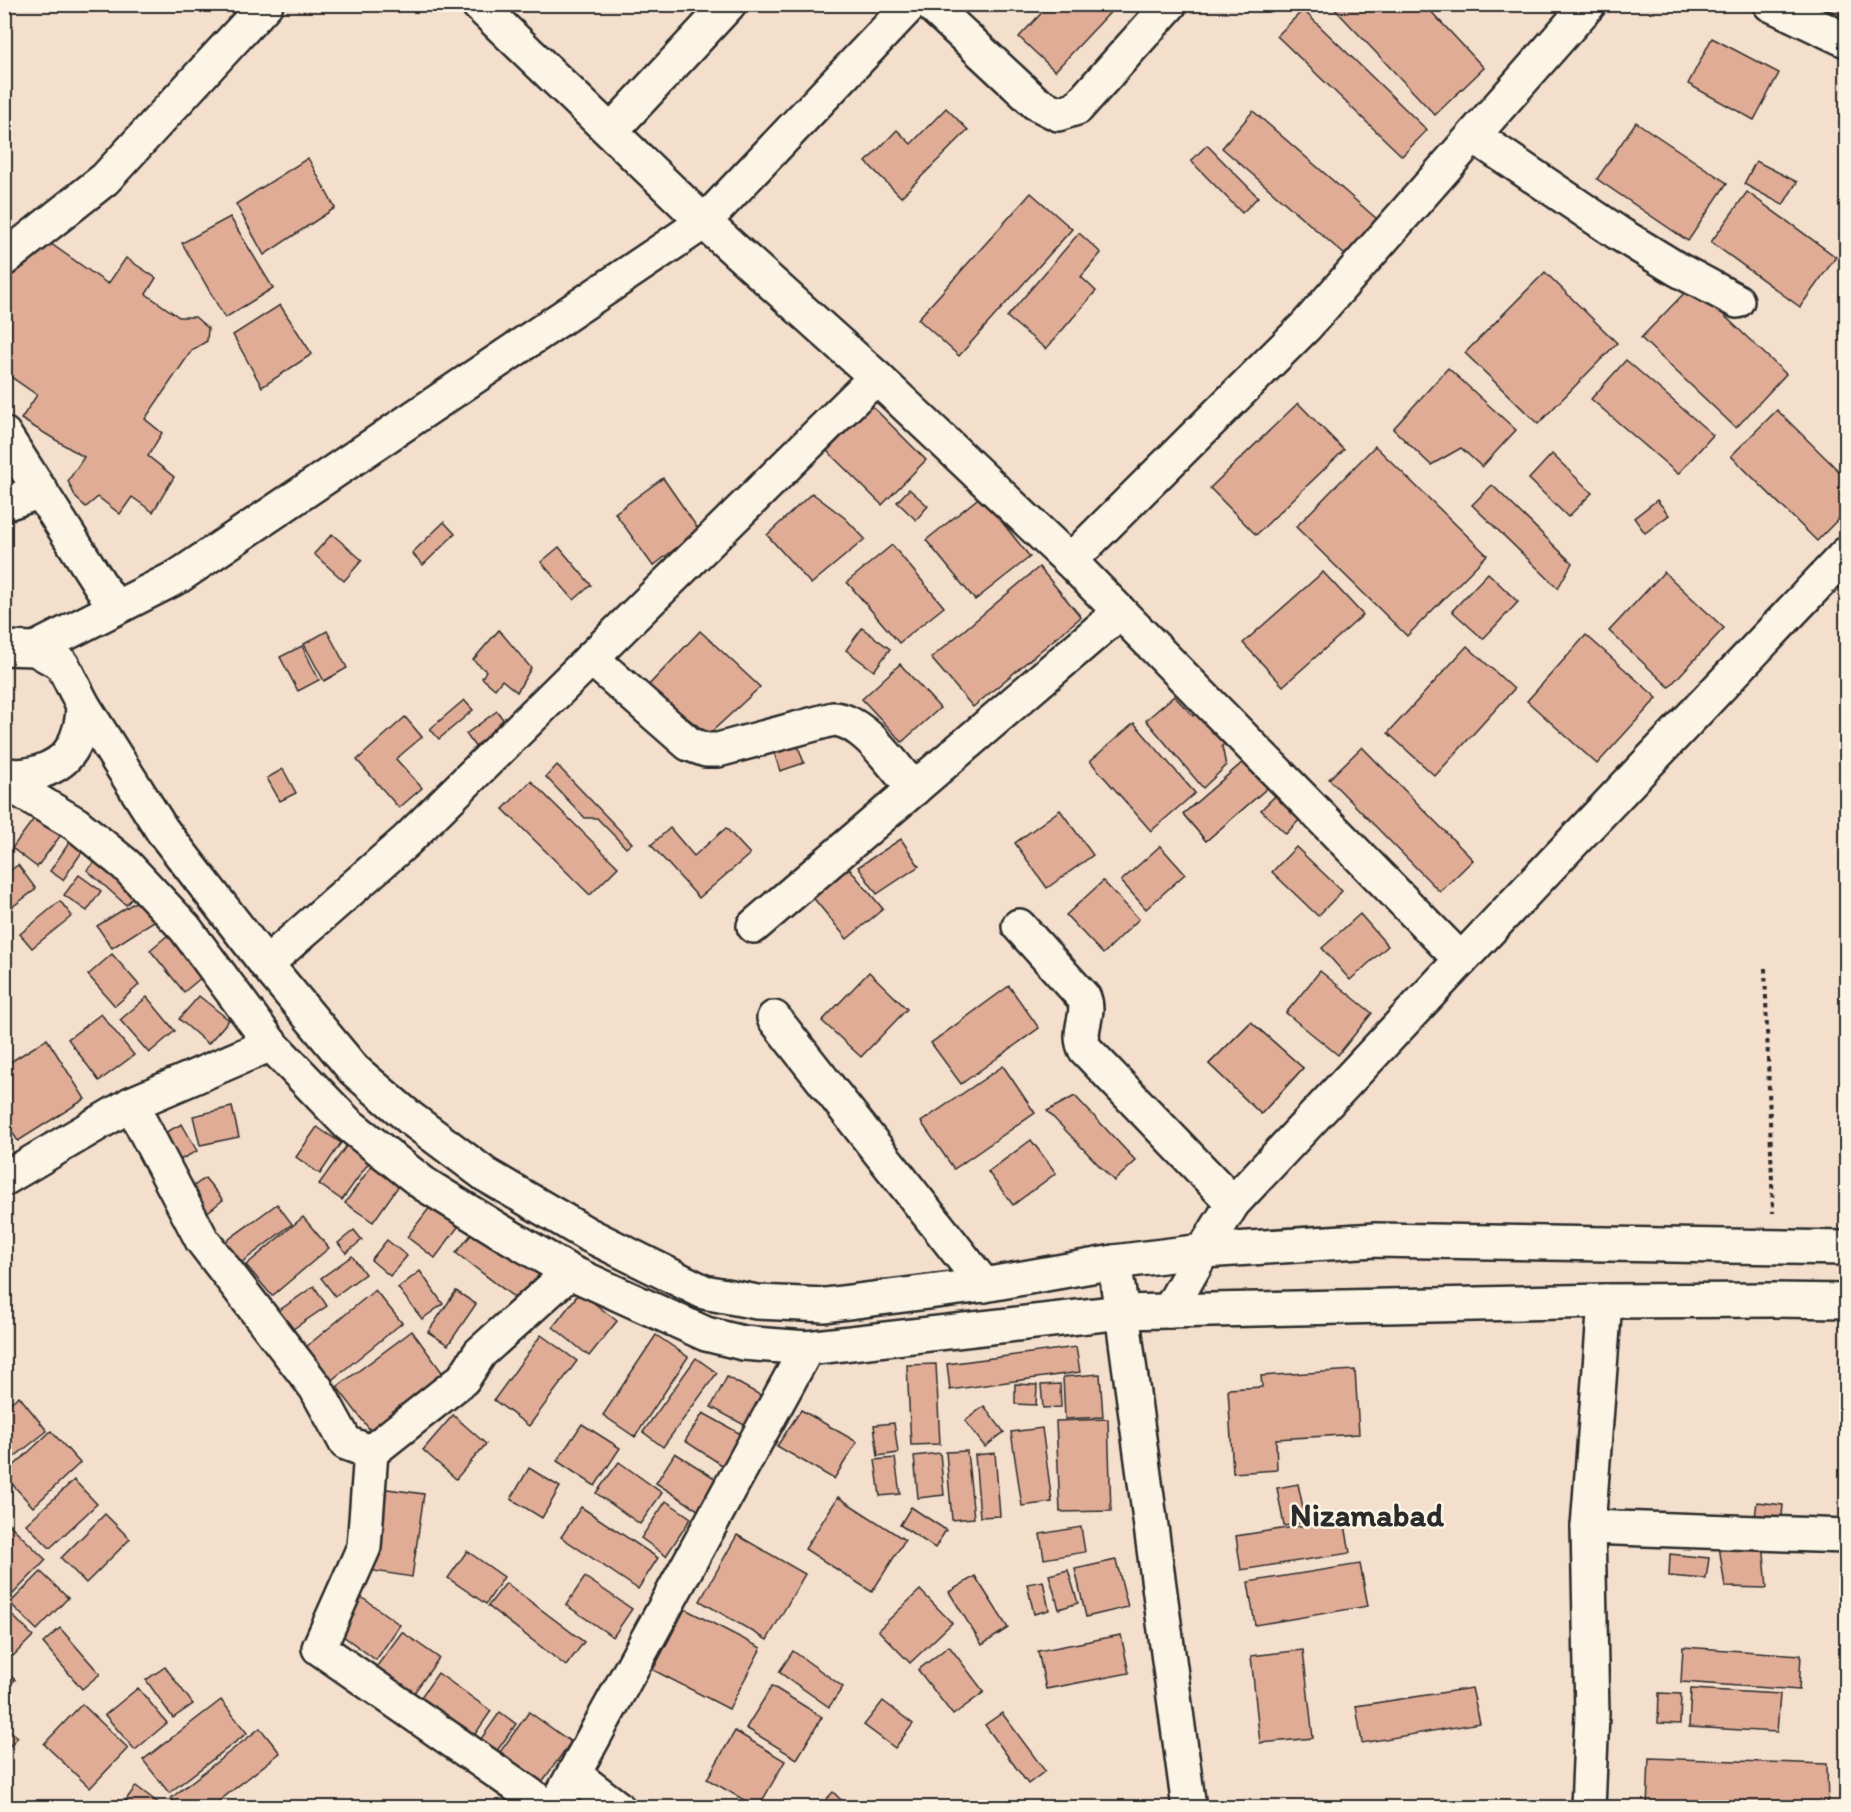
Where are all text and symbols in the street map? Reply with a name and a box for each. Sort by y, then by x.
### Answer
district label: Nizamabad [1290,1496,1444,1534]

